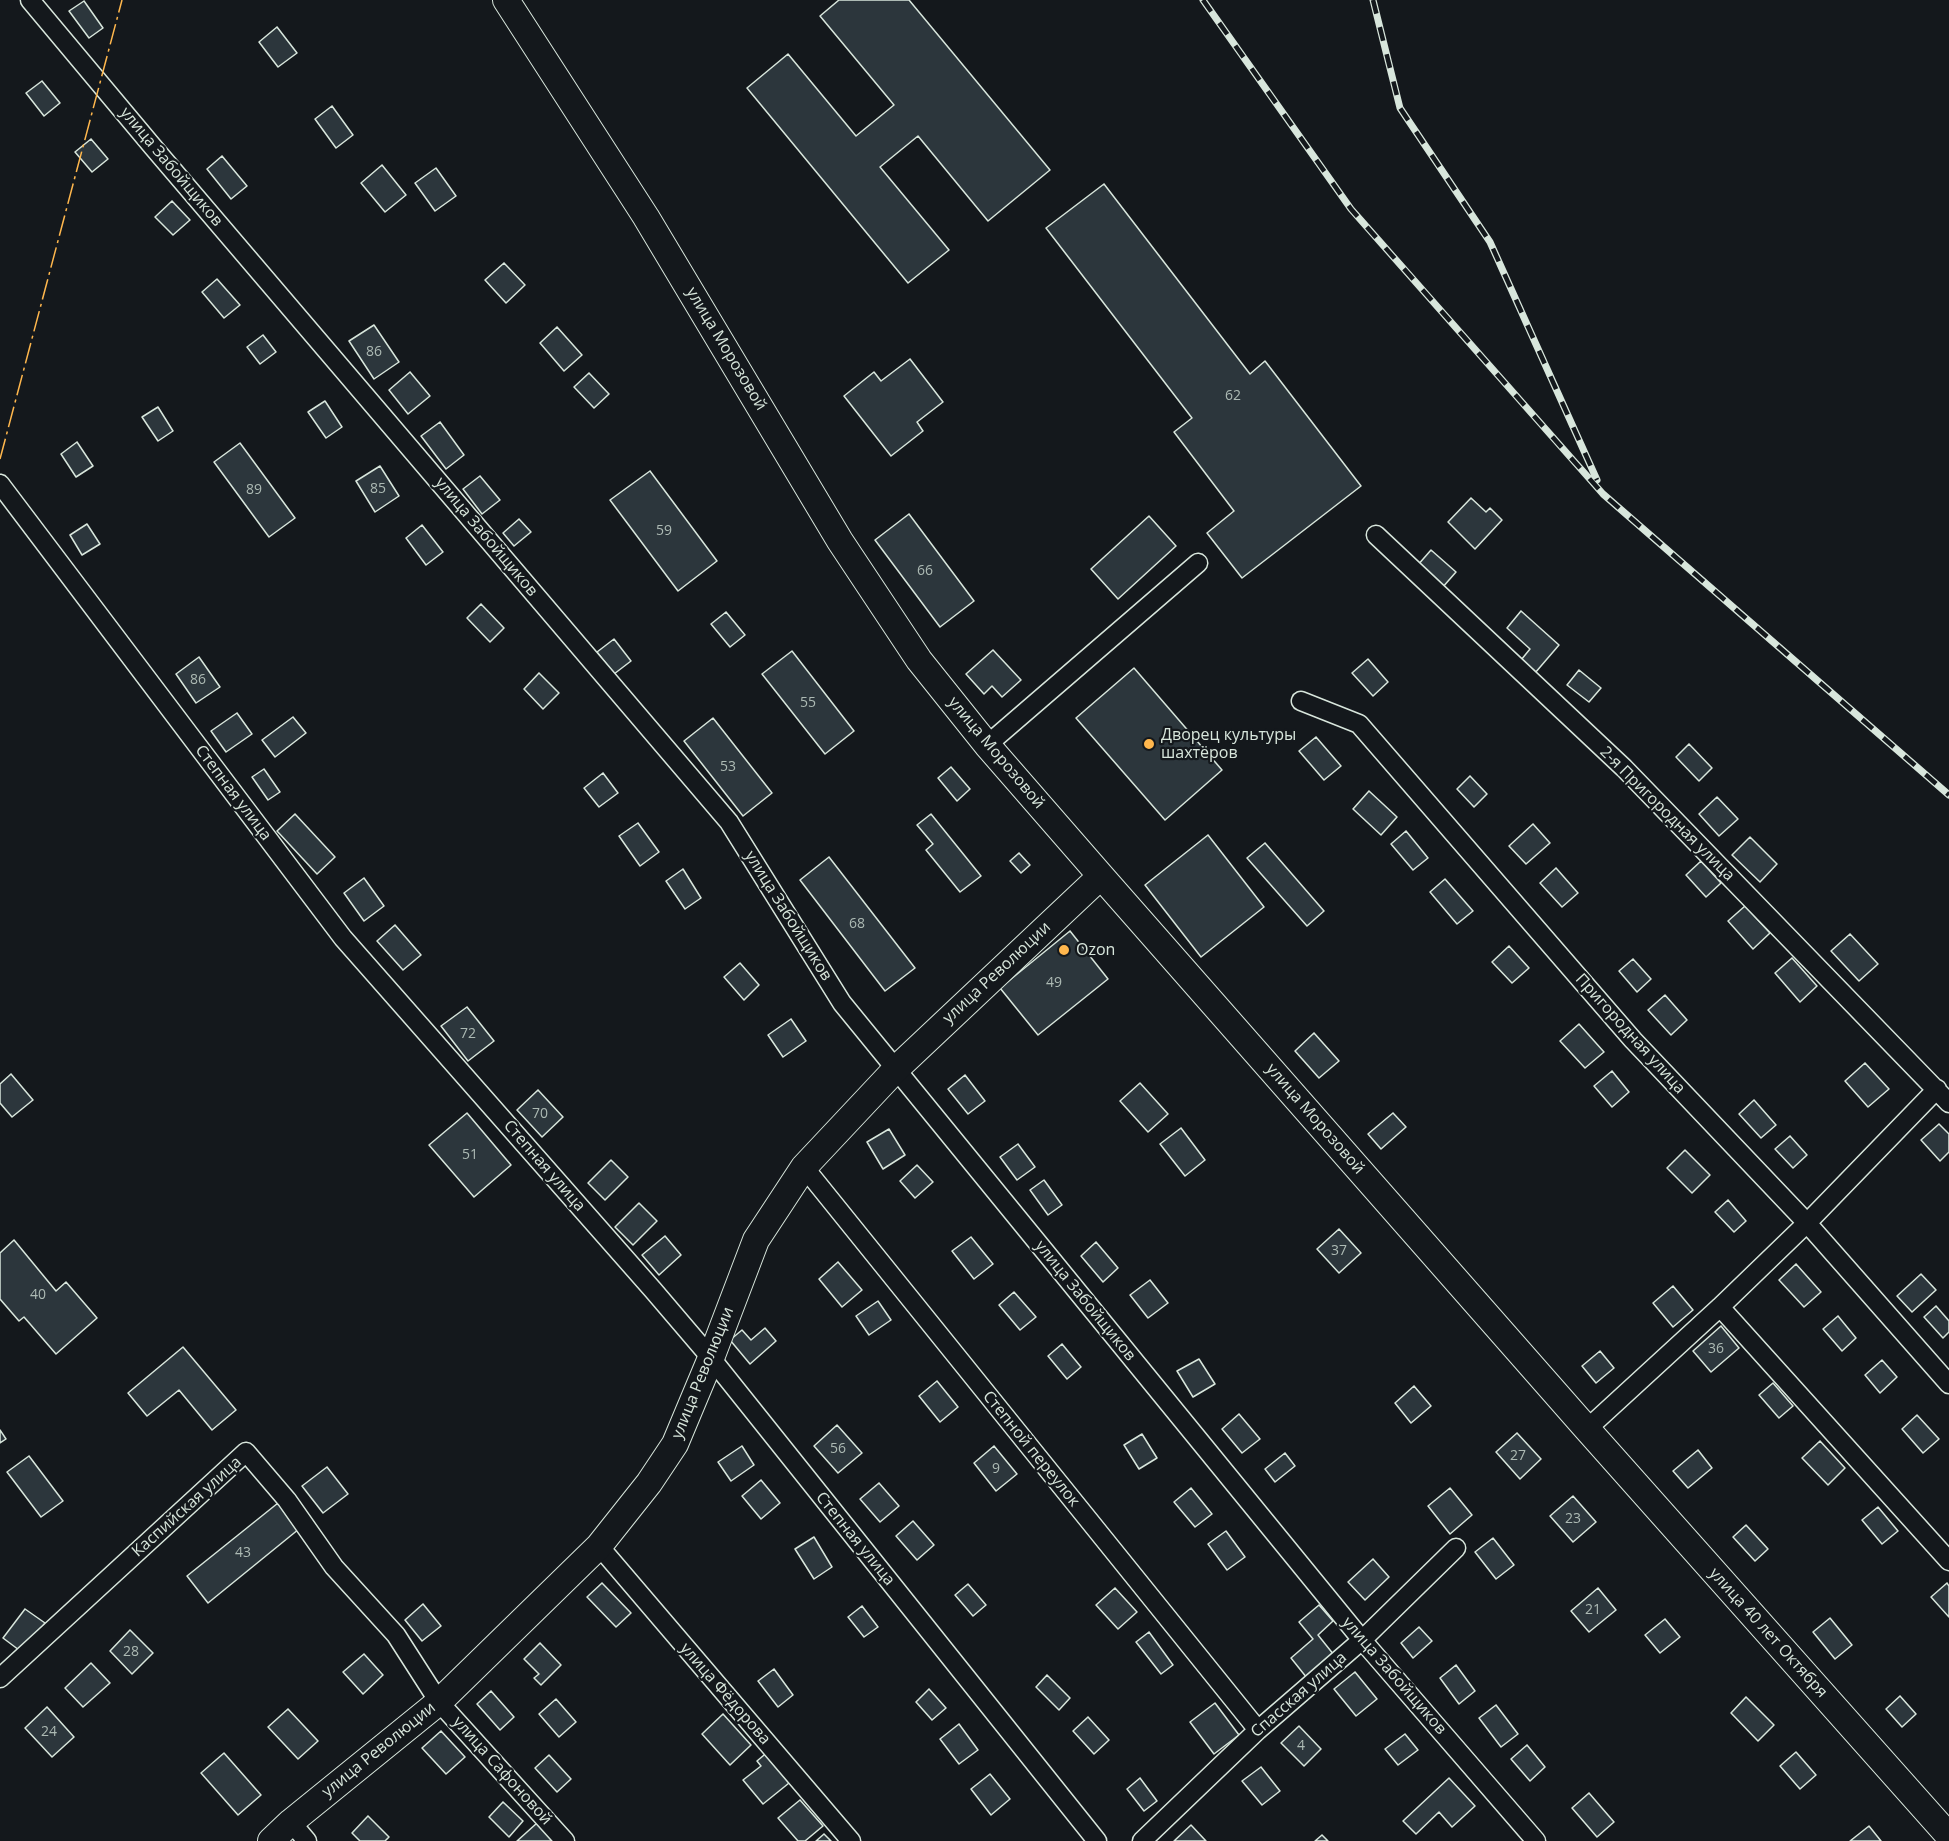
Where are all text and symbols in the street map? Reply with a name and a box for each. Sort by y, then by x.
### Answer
street label: улица Забойщиков [116,104,226,230]
street label: улица Морозовой [682,284,770,414]
house number: 86 [366,344,382,360]
house number: 62 [1225,388,1241,404]
street label: улица Забойщиков [431,474,541,600]
house number: 85 [370,481,386,497]
house number: 89 [246,482,262,498]
house number: 59 [656,523,672,539]
house number: 66 [917,563,933,579]
house number: 86 [190,672,206,688]
street label: улица Морозовой [944,693,1048,813]
house number: 55 [800,695,816,711]
place label: Дворец культуры шахтёров [1161,725,1296,763]
marker: Дворец культуры шахтёров [1142,737,1156,751]
street label: Степная улица [191,741,275,845]
street label: 2-я Пригородная улица [1596,743,1738,885]
house number: 53 [720,759,736,775]
street label: улица Забойщиков [740,848,836,984]
house number: 68 [849,916,865,932]
street label: улица Революции [939,918,1055,1028]
place label: Ozon [1076,940,1115,960]
marker: Ozon [1057,943,1071,957]
street label: Пригородная улица [1571,970,1689,1098]
house number: 49 [1046,975,1062,991]
house number: 72 [460,1026,476,1042]
street label: улица Морозовой [1262,1060,1368,1178]
house number: 70 [532,1106,548,1122]
street label: Степная улица [499,1116,589,1216]
house number: 51 [462,1147,478,1163]
street label: улица Забойщиков [1030,1237,1140,1365]
house number: 37 [1331,1243,1347,1259]
house number: 40 [30,1287,46,1303]
street label: улица Революции [668,1304,738,1442]
house number: 36 [1708,1341,1724,1357]
street label: Степной переулок [978,1387,1084,1511]
house number: 56 [830,1441,846,1457]
house number: 27 [1510,1448,1526,1464]
street label: Каспийская улица [128,1453,246,1561]
house number: 9 [992,1461,1000,1477]
street label: Степная улица [811,1488,899,1590]
house number: 23 [1565,1511,1581,1527]
house number: 43 [235,1545,251,1561]
street label: улица 40 лет Октября [1705,1564,1831,1702]
house number: 21 [1585,1602,1601,1618]
street label: улица Забойщиков [1338,1613,1450,1739]
street label: улица Фёдорова [676,1639,774,1749]
house number: 28 [123,1644,139,1660]
street label: Спасская улица [1247,1648,1351,1742]
street label: улица Революции [318,1698,440,1802]
street label: улица Сафоновой [448,1713,556,1829]
house number: 24 [41,1724,57,1740]
house number: 4 [1297,1738,1305,1754]

